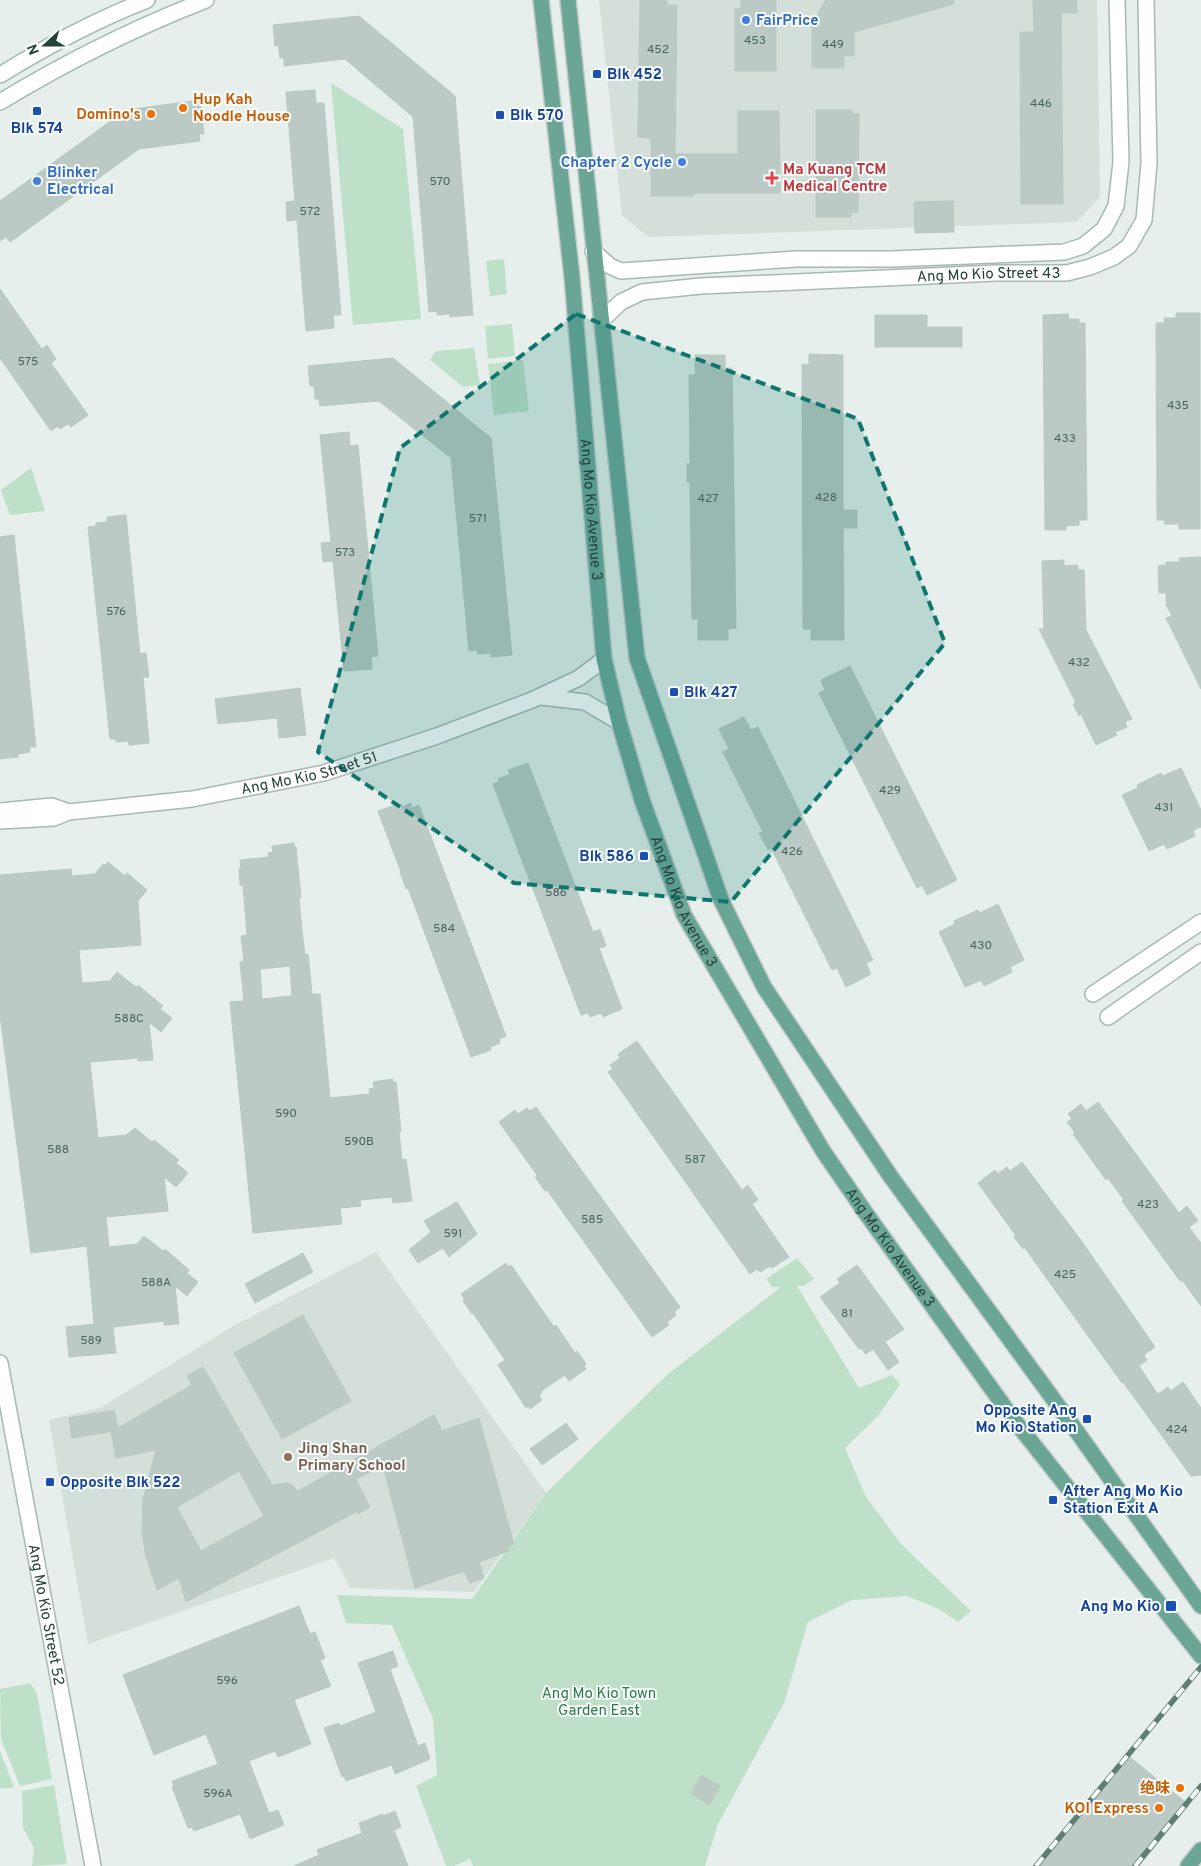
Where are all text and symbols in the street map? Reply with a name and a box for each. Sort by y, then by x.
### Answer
place label: FairPrice [756,12,819,31]
marker: FairPrice [740,14,752,26]
north arrow [20,20,70,70]
house number: 453 [744,33,766,49]
house number: 449 [822,37,844,53]
text: N [25,41,44,57]
house number: 452 [647,42,669,58]
place label: Blk 452 [607,66,662,85]
marker: Blk 452 [591,68,603,80]
place label: Hup Kah Noodle House [193,91,290,127]
house number: 446 [1030,96,1052,112]
marker: Hup Kah Noodle House [177,102,189,114]
marker: Blk 574 [31,105,43,117]
place label: Domino's [76,106,141,125]
place label: Blk 570 [510,107,564,126]
marker: Domino's [145,108,157,120]
marker: Blk 570 [494,109,506,121]
place label: Blk 574 [11,120,63,139]
place label: Chapter 2 Cycle [561,154,672,173]
marker: Chapter 2 Cycle [676,156,688,168]
place label: Ma Kuang TCM Medical Centre [783,161,887,197]
place label: Blinker Electrical [47,164,114,200]
marker: Ma Kuang TCM Medical Centre [765,171,779,185]
house number: 570 [430,174,450,190]
marker: Blinker Electrical [31,175,43,187]
house number: 572 [300,204,320,220]
street label: Ang Mo Kio Street 43 [916,265,1060,288]
house number: 575 [17,354,39,370]
house number: 435 [1167,398,1189,414]
house number: 433 [1054,431,1076,447]
street label: Ang Mo Kio Avenue 3 [575,438,605,581]
house number: 428 [815,490,837,506]
house number: 427 [698,491,718,507]
house number: 571 [469,511,487,527]
house number: 573 [335,545,355,561]
house number: 576 [106,604,126,620]
house number: 432 [1068,655,1090,671]
place label: Blk 427 [684,684,738,703]
marker: Blk 427 [668,686,680,698]
street label: Ang Mo Kio Street 51 [239,748,380,800]
house number: 429 [879,783,901,799]
house number: 431 [1154,800,1174,816]
street label: Ang Mo Kio Avenue 3 [645,833,721,971]
house number: 426 [781,844,803,860]
place label: Blk 586 [579,848,634,867]
marker: Blk 586 [638,850,650,862]
house number: 586 [545,885,567,901]
house number: 584 [433,921,455,937]
house number: 430 [970,938,992,954]
house number: 588C [114,1011,144,1027]
house number: 590 [275,1106,297,1122]
house number: 590B [344,1134,374,1150]
house number: 588 [47,1142,69,1158]
house number: 587 [685,1152,705,1168]
street label: Ang Mo Kio Avenue 3 [840,1185,938,1312]
house number: 423 [1137,1197,1159,1213]
house number: 585 [581,1212,603,1228]
house number: 591 [444,1226,462,1242]
house number: 425 [1054,1267,1076,1283]
house number: 588A [141,1275,171,1291]
house number: 81 [841,1306,853,1322]
house number: 589 [80,1333,102,1349]
place label: Opposite Ang Mo Kio Station [975,1402,1077,1438]
marker: Opposite Ang Mo Kio Station [1081,1413,1093,1425]
house number: 424 [1166,1422,1188,1438]
place label: Jing Shan Primary School [298,1440,406,1476]
marker: Jing Shan Primary School [282,1451,294,1463]
place label: Opposite Blk 522 [60,1474,180,1493]
marker: Opposite Blk 522 [44,1476,56,1488]
place label: After Ang Mo Kio Station Exit A [1063,1483,1183,1519]
marker: After Ang Mo Kio Station Exit A [1047,1494,1059,1506]
street label: Ang Mo Kio Street 52 [23,1543,67,1687]
place label: Ang Mo Kio [1080,1598,1160,1617]
marker: Ang Mo Kio [1164,1599,1178,1613]
house number: 596 [216,1673,238,1689]
park label: Ang Mo Kio Town Garden East [542,1685,656,1721]
place label: 绝味 [1140,1780,1170,1799]
marker: 绝味 [1174,1782,1186,1794]
house number: 596A [203,1786,233,1802]
place label: KOI Express [1065,1800,1149,1819]
marker: KOI Express [1153,1802,1165,1814]

